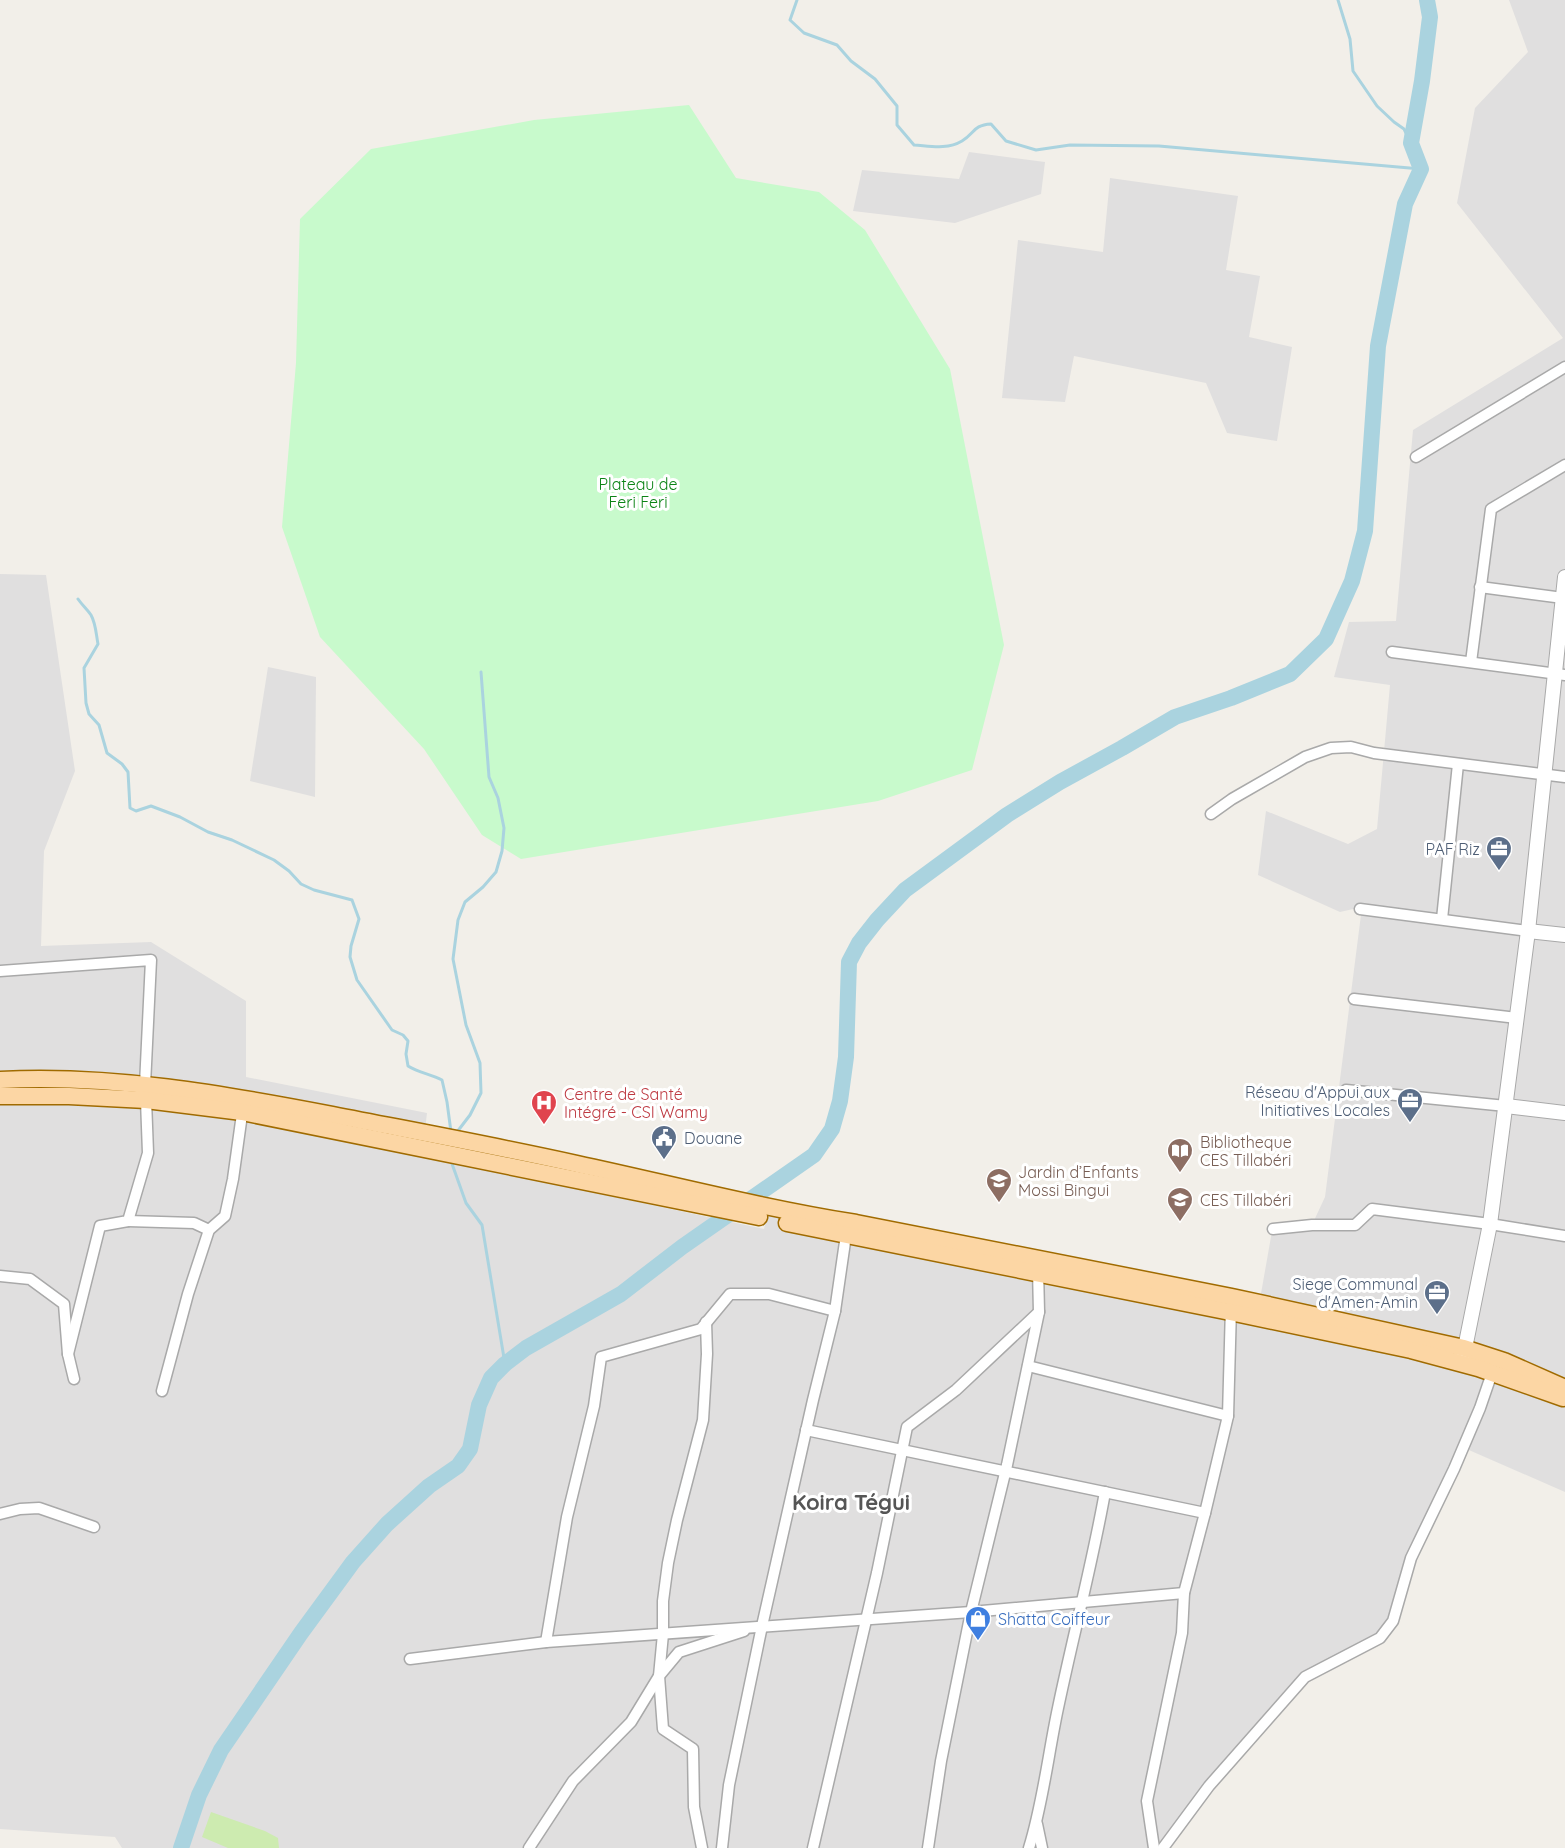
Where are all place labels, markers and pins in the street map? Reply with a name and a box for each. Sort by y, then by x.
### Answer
office icon: PAF Riz [1484,834,1514,872]
place label: PAF Riz [1426,839,1480,859]
place label: Réseau d'Appui aux Initiatives Locales [1245,1082,1390,1120]
place label: Centre de Santé Intégré - CSI Wamy [564,1084,708,1122]
office icon: Réseau d'Appui aux Initiatives Locales [1395,1086,1425,1124]
hospital icon: Centre de Santé Intégré - CSI Wamy [529,1088,559,1126]
public building icon: Douane [649,1123,679,1161]
place label: Douane [684,1128,742,1148]
place label: Bibliotheque CES Tillabéri [1200,1132,1292,1170]
library icon: Bibliotheque CES Tillabéri [1165,1136,1195,1174]
place label: Jardin d’Enfants Mossi Bingui [1018,1162,1138,1200]
school or university icon: Jardin d’Enfants Mossi Bingui [984,1166,1014,1204]
school or university icon: CES Tillabéri [1165,1185,1195,1223]
place label: CES Tillabéri [1200,1190,1291,1210]
place label: Siege Communal d'Amen-Amin [1293,1274,1418,1312]
office icon: Siege Communal d'Amen-Amin [1422,1278,1452,1316]
shop icon: Shatta Coiffeur [963,1604,993,1642]
place label: Shatta Coiffeur [998,1609,1110,1629]

